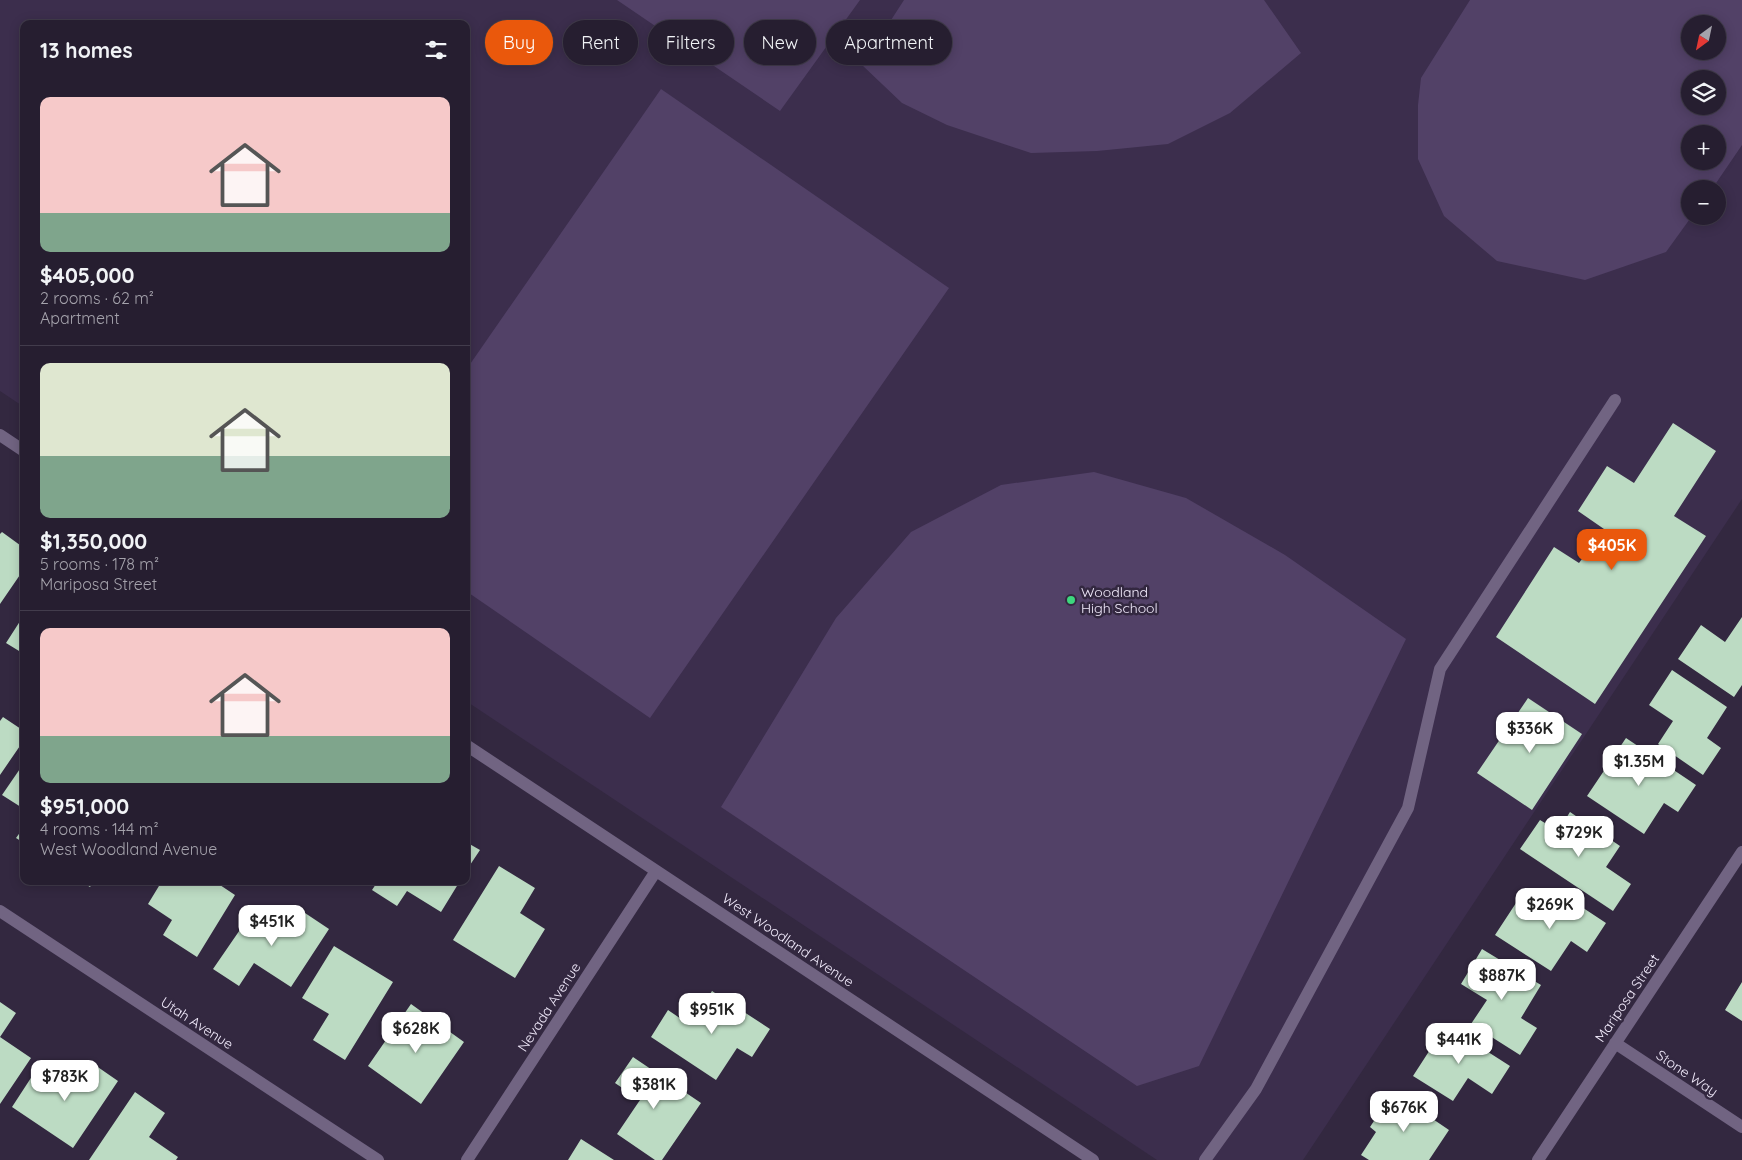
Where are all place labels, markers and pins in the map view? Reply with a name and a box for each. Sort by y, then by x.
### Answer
pin: $405K [1577,528,1647,571]
place label: Woodland High School [1081,583,1158,617]
marker: Woodland High School [1065,594,1077,606]
pin: $336K [1495,712,1565,754]
pin: $1.35M [1598,744,1680,787]
pin: $729K [1544,816,1614,858]
pin: $269K [1515,888,1585,930]
pin: $451K [237,904,307,947]
pin: $887K [1467,958,1537,1001]
pin: $951K [677,992,747,1035]
pin: $628K [381,1012,451,1054]
pin: $441K [1424,1022,1494,1065]
pin: $783K [30,1060,100,1102]
pin: $381K [619,1068,689,1110]
pin: $676K [1369,1090,1439,1133]

